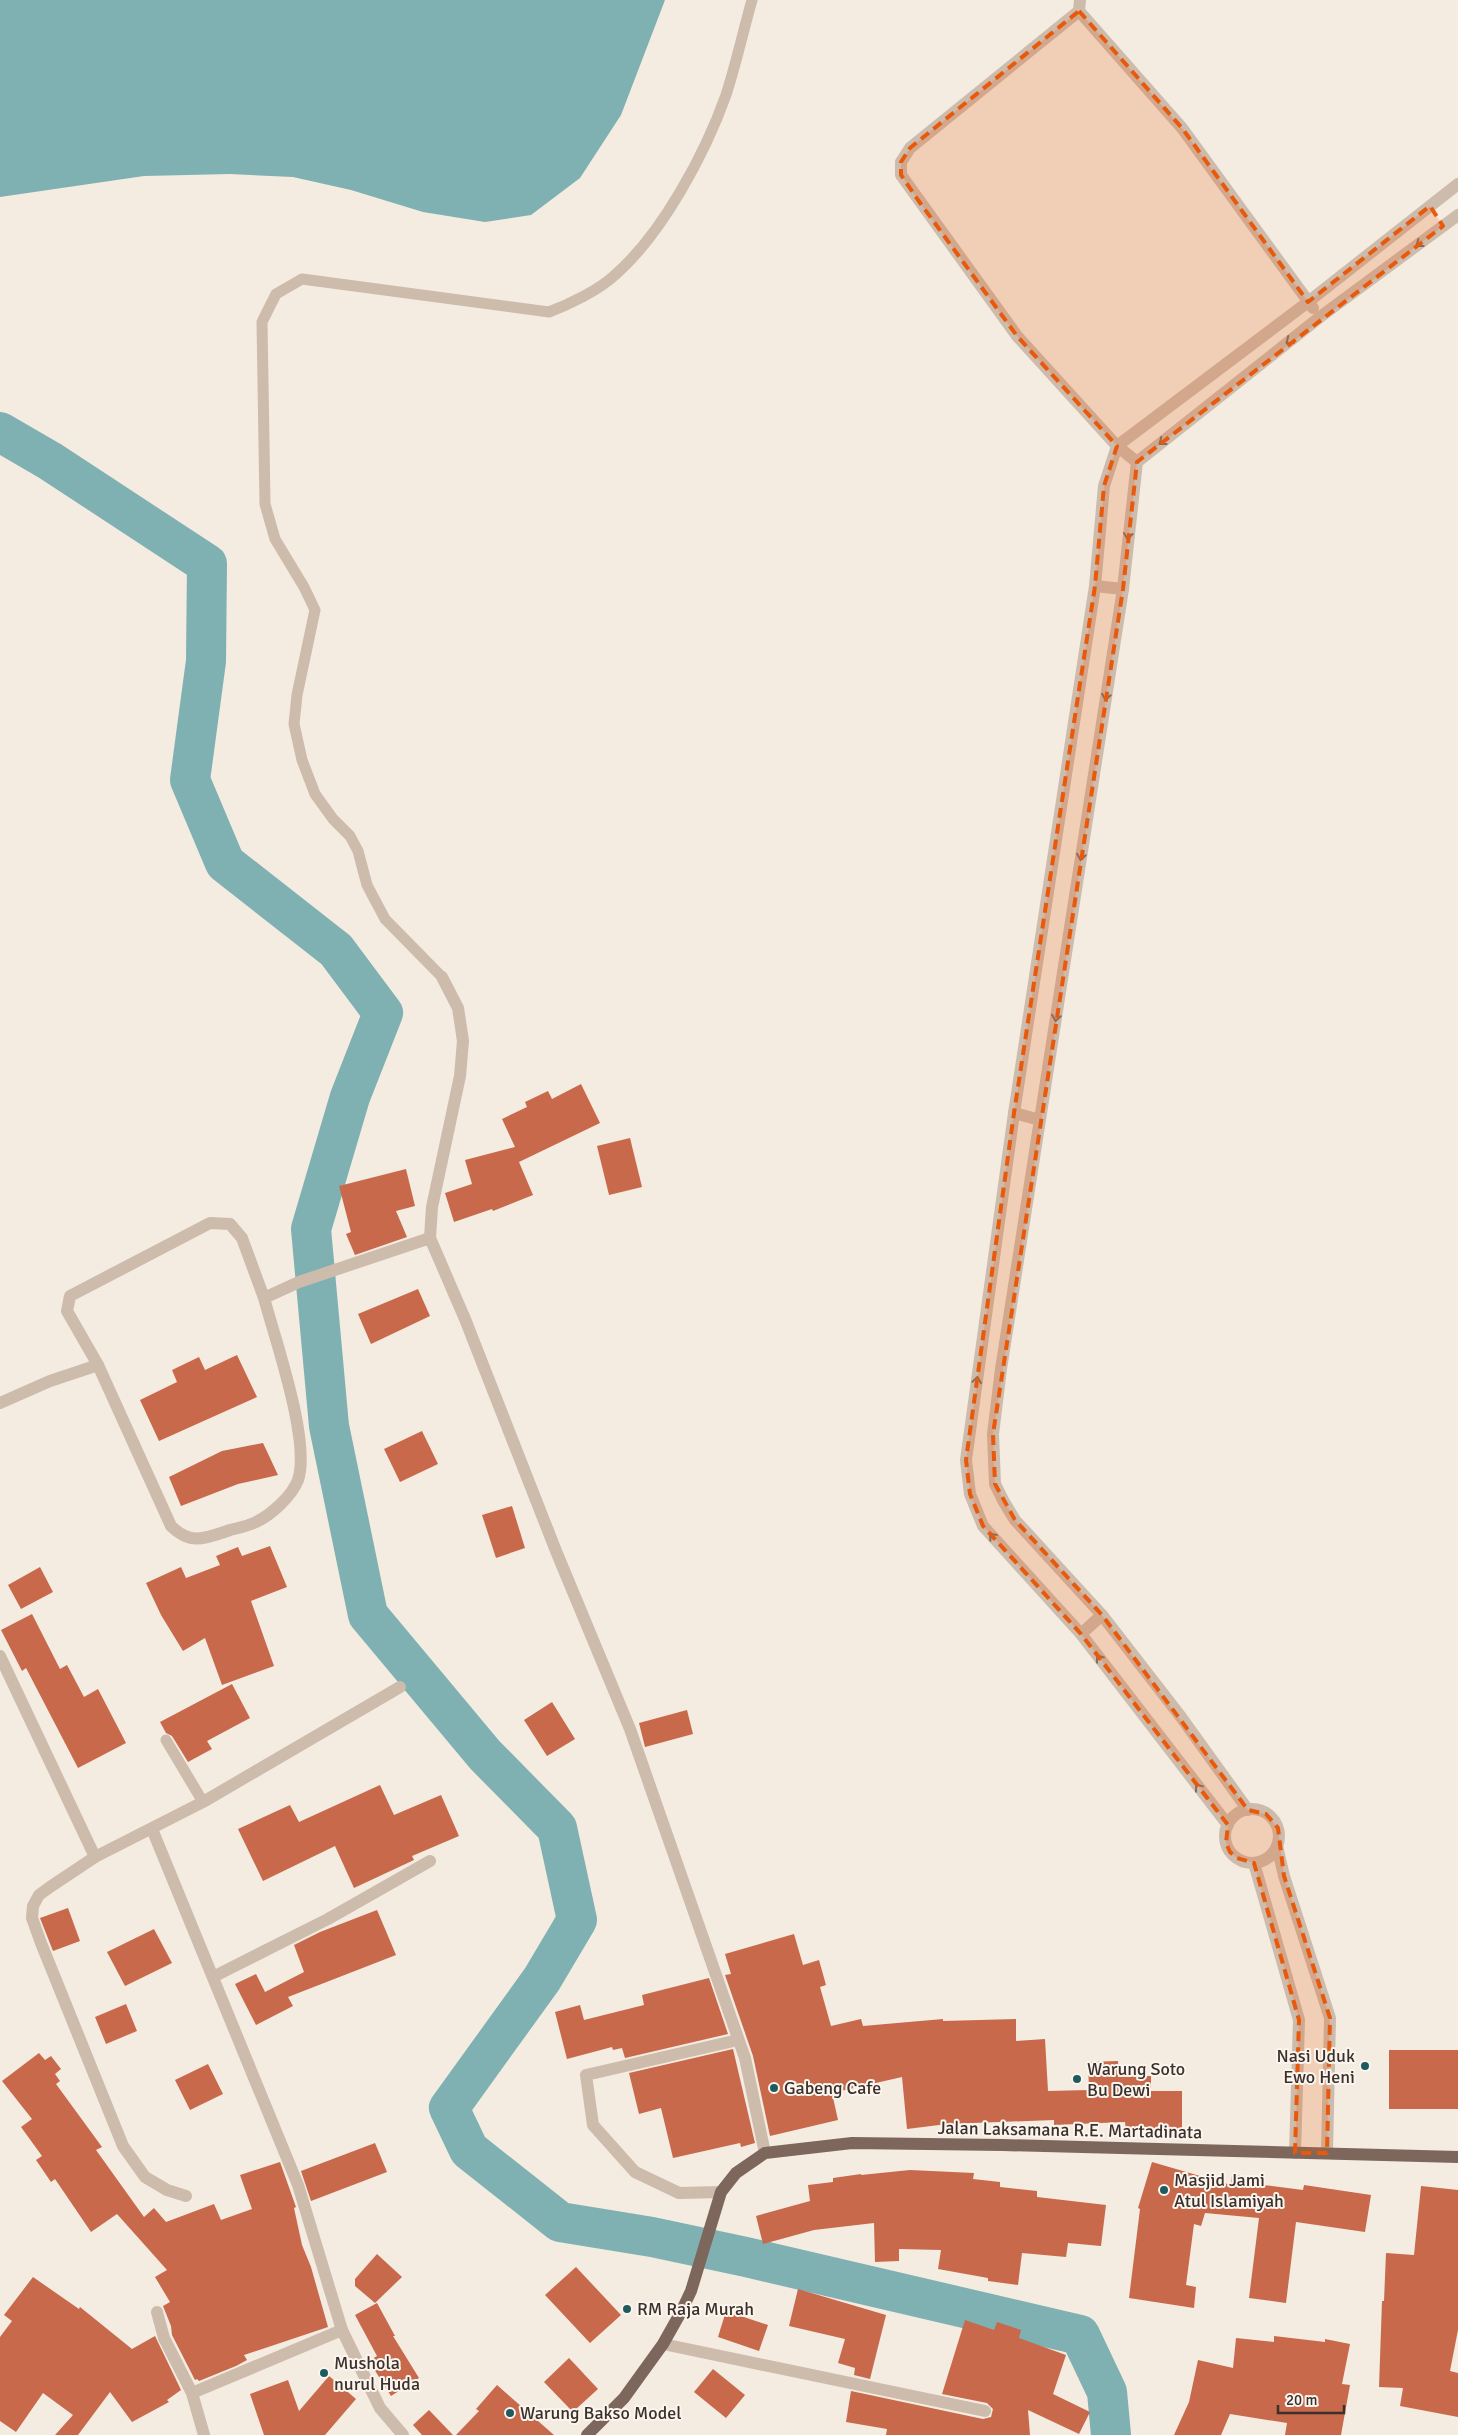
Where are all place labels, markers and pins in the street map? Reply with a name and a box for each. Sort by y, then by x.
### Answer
place label: Nasi Uduk Ewo Heni [1276,2045,1355,2088]
place label: Warung Soto Bu Dewi [1087,2058,1185,2101]
marker: Nasi Uduk Ewo Heni [1359,2060,1371,2072]
marker: Warung Soto Bu Dewi [1071,2073,1083,2085]
place label: Gabeng Cafe [784,2077,881,2099]
marker: Gabeng Cafe [768,2082,780,2094]
place label: Masjid Jami Atul Islamiyah [1174,2169,1284,2212]
marker: Masjid Jami Atul Islamiyah [1158,2184,1170,2196]
place label: RM Raja Murah [637,2298,754,2320]
marker: RM Raja Murah [621,2303,633,2315]
place label: Mushola nurul Huda [334,2352,420,2395]
marker: Mushola nurul Huda [318,2367,330,2379]
place label: Warung Bakso Model [520,2402,682,2424]
marker: Warung Bakso Model [504,2407,516,2419]

